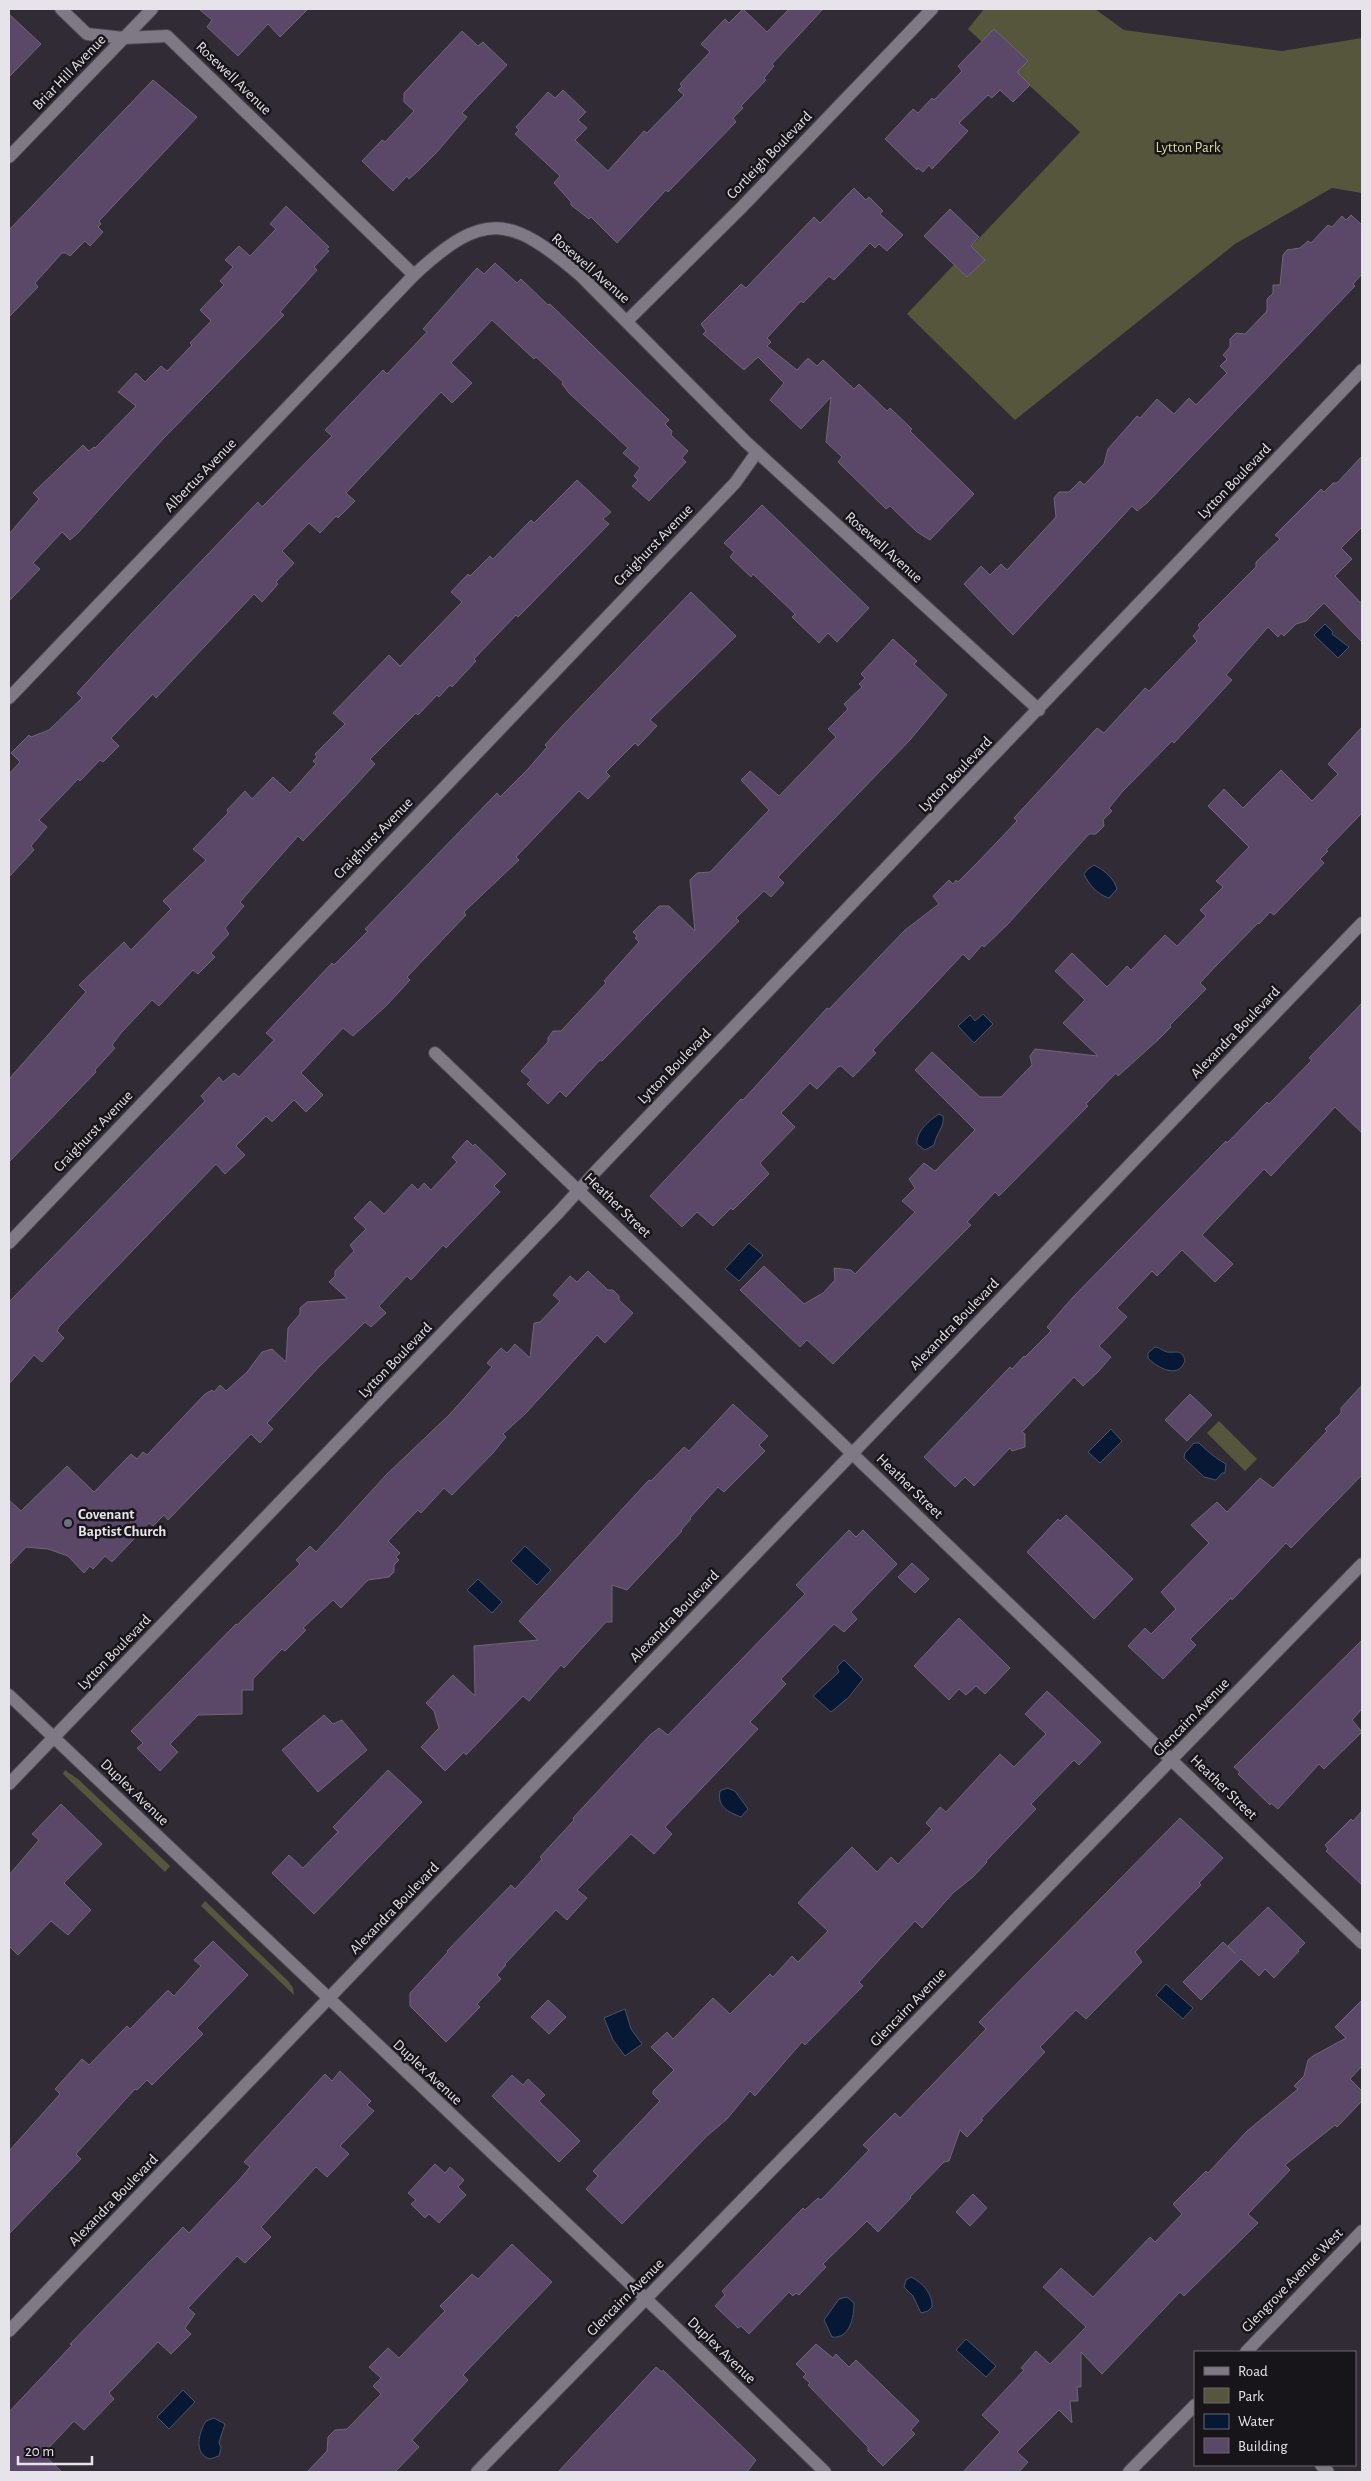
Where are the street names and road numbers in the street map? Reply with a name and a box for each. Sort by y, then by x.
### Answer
street label: Briar Hill Avenue [30,32,109,113]
street label: Rosewell Avenue [193,39,274,118]
street label: Cortleigh Boulevard [724,109,815,202]
street label: Rosewell Avenue [549,231,633,306]
street label: Albertus Avenue [162,436,239,515]
street label: Lytton Boulevard [1195,441,1274,522]
street label: Craighurst Avenue [611,502,696,589]
street label: Rosewell Avenue [842,509,925,586]
street label: Lytton Boulevard [916,734,995,815]
street label: Craighurst Avenue [331,795,416,882]
street label: Alexandra Boulevard [1188,983,1283,1081]
street label: Lytton Boulevard [635,1026,714,1107]
street label: Craighurst Avenue [51,1088,136,1175]
street label: Heather Street [582,1170,654,1241]
street label: Alexandra Boulevard [907,1275,1002,1373]
street label: Lytton Boulevard [356,1320,435,1401]
street label: Heather Street [874,1451,946,1522]
street label: Alexandra Boulevard [627,1567,722,1665]
street label: Lytton Boulevard [75,1612,154,1693]
street label: Glencairn Avenue [1150,1675,1232,1759]
street label: Heather Street [1188,1752,1260,1823]
street label: Duplex Avenue [98,1756,172,1828]
street label: Alexandra Boulevard [347,1859,442,1957]
street label: Glencairn Avenue [867,1965,949,2049]
street label: Duplex Avenue [390,2037,465,2108]
street label: Alexandra Boulevard [66,2151,161,2249]
street label: Glengrove Avenue West [1239,2225,1346,2335]
street label: Glencairn Avenue [584,2256,667,2339]
street label: Duplex Avenue [685,2314,759,2386]

